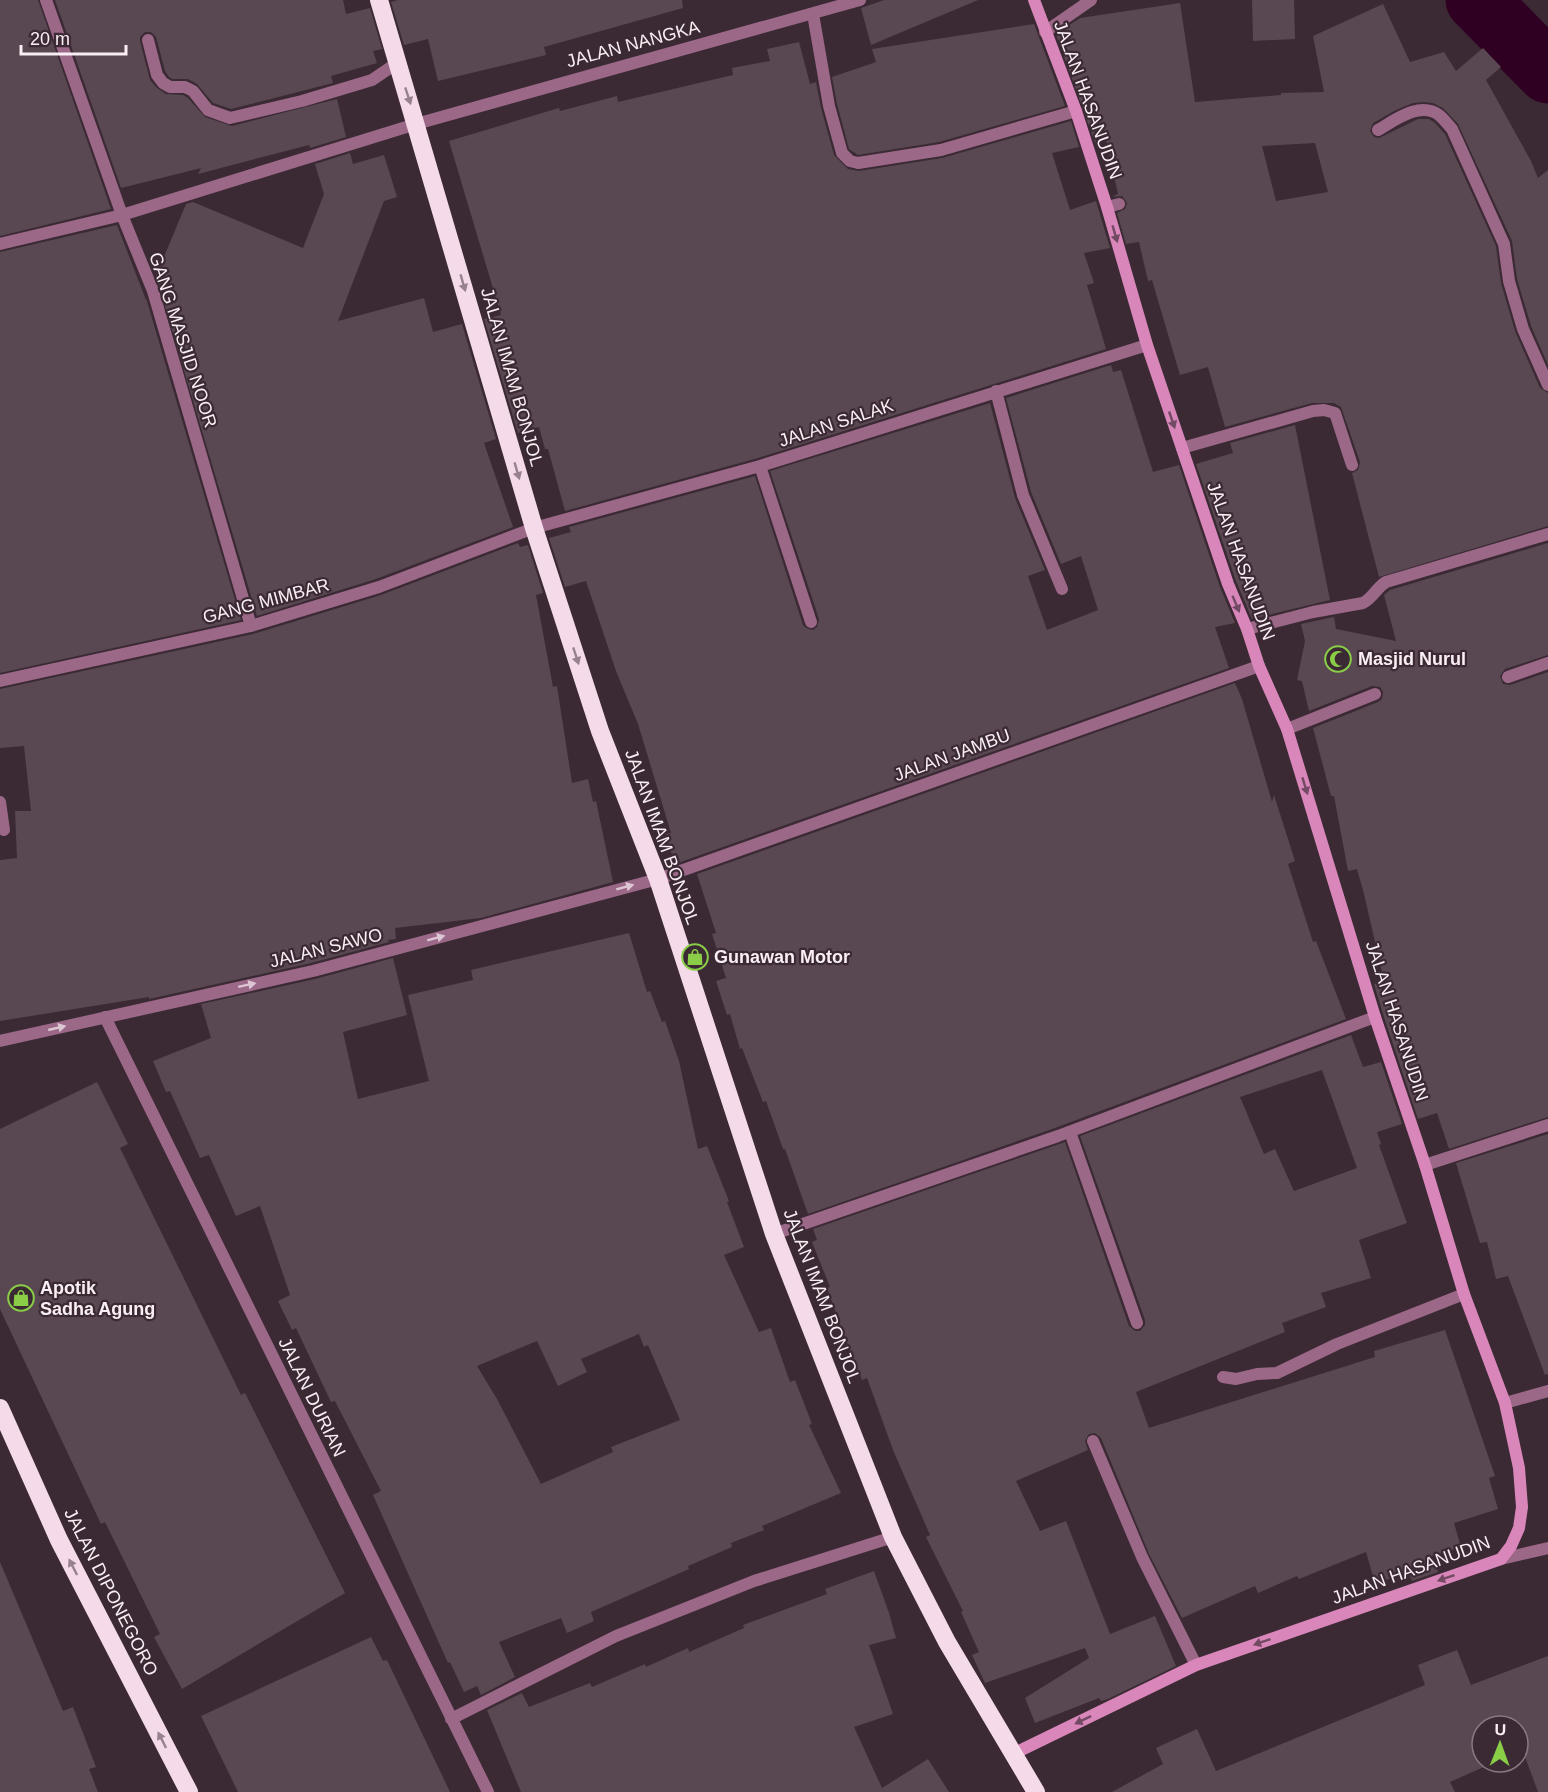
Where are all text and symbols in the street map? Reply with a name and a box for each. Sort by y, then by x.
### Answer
street label: JALAN NANGKA [564,17,702,71]
scale bar [21,18,126,56]
street label: JALAN HASANUDIN [1050,18,1126,182]
text: 20 m [30,29,70,49]
one-way arrow [403,87,413,105]
one-way arrow [1111,225,1120,243]
street label: GANG MASJID NOOR [145,250,221,430]
one-way arrow [459,274,468,292]
street label: JALAN IMAM BONJOL [477,285,547,469]
street label: JALAN SALAK [776,395,896,451]
one-way arrow [1168,411,1178,429]
one-way arrow [513,462,522,480]
street label: JALAN HASANUDIN [1203,479,1279,643]
street label: GANG MIMBAR [201,575,331,627]
one-way arrow [1232,595,1241,613]
mosque icon: Masjid Nurul [1323,644,1353,674]
one-way arrow [571,647,581,665]
place label: Masjid Nurul [1358,649,1466,669]
street label: JALAN JAMBU [891,725,1013,785]
street label: JALAN IMAM BONJOL [621,747,703,927]
one-way arrow [1301,777,1310,795]
one-way arrow [616,882,634,892]
street label: JALAN SAWO [268,924,384,972]
one-way arrow [427,932,446,942]
street label: JALAN HASANUDIN [1362,938,1432,1104]
shop icon: Gunawan Motor [680,942,710,972]
place label: Gunawan Motor [714,947,850,967]
one-way arrow [238,980,257,989]
one-way arrow [48,1022,66,1032]
street label: JALAN IMAM BONJOL [780,1206,864,1386]
place label: Apotik Sadha Agung [40,1278,155,1319]
shop icon: Apotik Sadha Agung [6,1283,36,1313]
street label: JALAN DURIAN [275,1334,349,1460]
street label: JALAN DIPONEGORO [60,1505,162,1679]
street label: JALAN HASANUDIN [1329,1532,1493,1608]
one-way arrow [68,1558,78,1575]
one-way arrow [1437,1574,1455,1584]
one-way arrow [1253,1638,1271,1648]
north arrow [1470,1714,1530,1774]
one-way arrow [1075,1715,1092,1724]
text: U [1494,1721,1506,1738]
one-way arrow [158,1731,168,1749]

